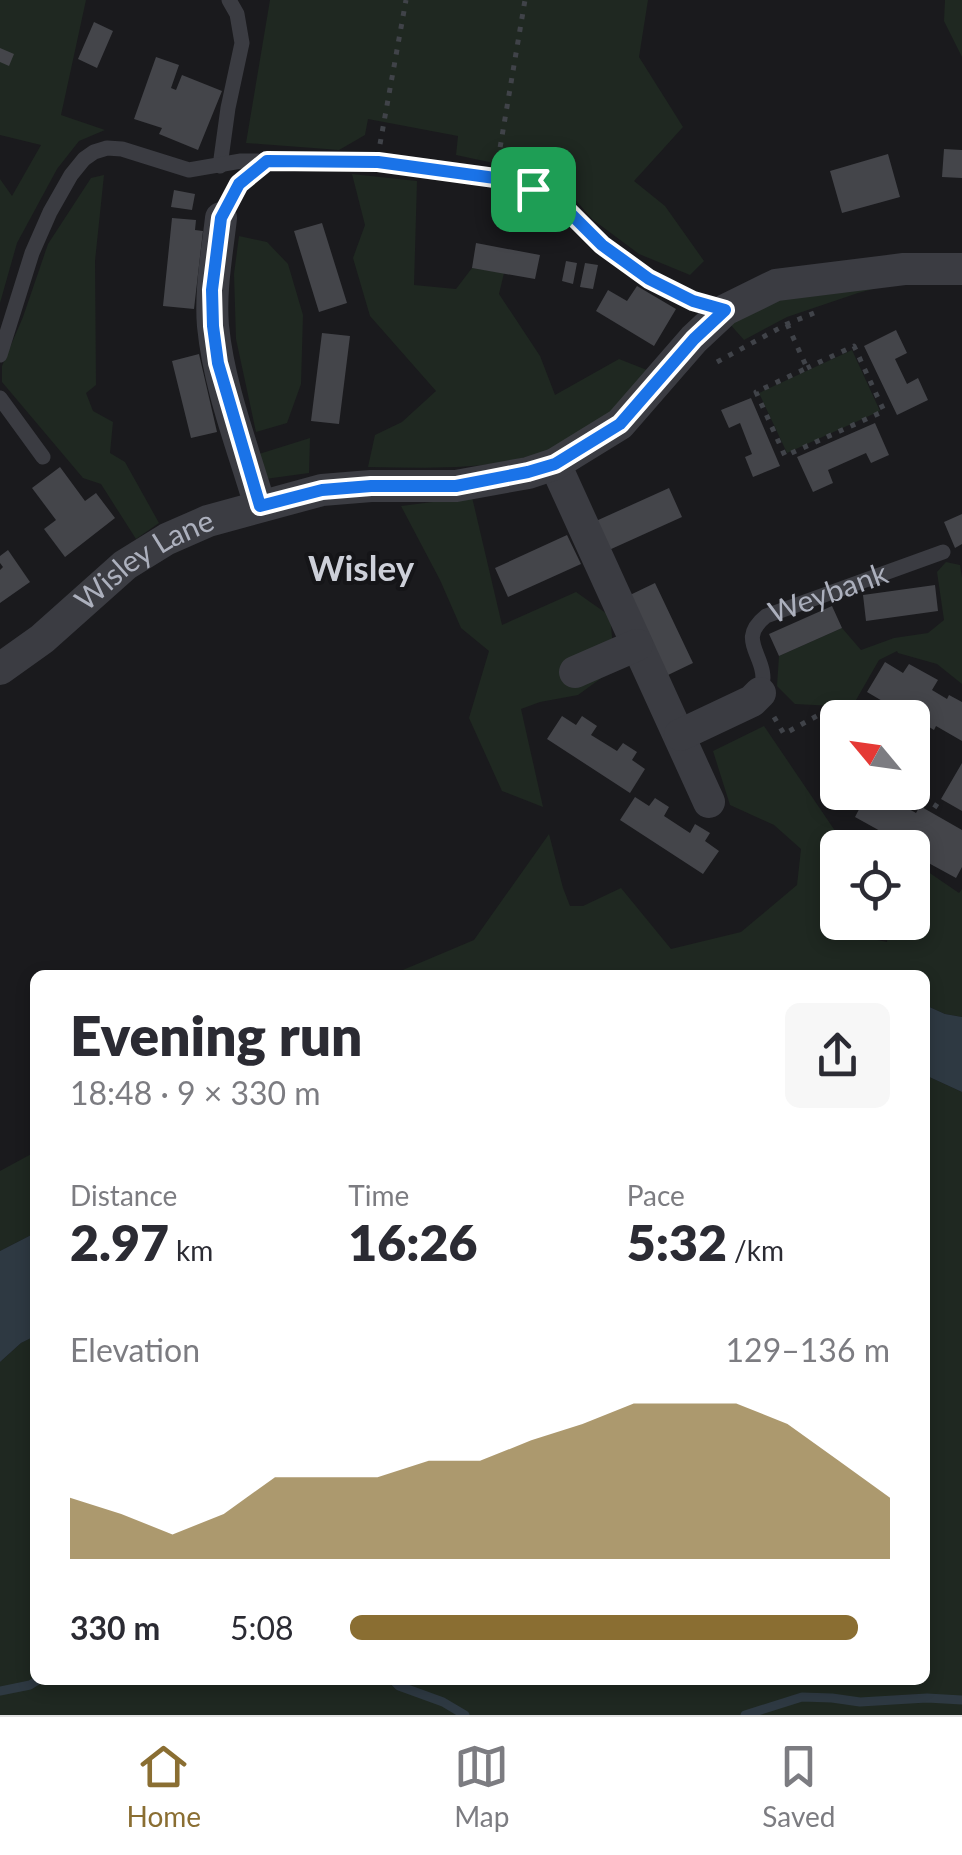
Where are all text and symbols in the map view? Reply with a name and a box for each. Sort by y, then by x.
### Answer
pin [491,147,576,232]
icon: arrive [506,162,561,217]
street label: Wisley Lane [67,501,219,617]
district label: Wisley [308,546,415,588]
street label: Weybank [763,553,893,630]
north arrow [820,700,930,810]
map controls [820,700,930,940]
button: locate [820,830,930,940]
text: Evening run [70,1002,362,1068]
button: share [785,1003,890,1108]
text: 18:48 · 9 × 330 m [70,1073,321,1112]
text: Distance [70,1178,177,1212]
text: Time [348,1178,409,1212]
text: Pace [627,1178,685,1212]
text: 2.97 [70,1212,169,1272]
text: 16:26 [348,1212,478,1272]
text: 5:32 [627,1212,727,1272]
text: km [169,1233,213,1267]
text: /km [727,1233,784,1267]
text: Elevation [70,1330,200,1369]
text: 129–136 m [726,1330,890,1369]
text: 330 m [70,1608,160,1647]
text: 5:08 [230,1608,294,1647]
tab: Home [127,1739,201,1833]
tab: Map [454,1739,509,1833]
tab: Saved [762,1739,835,1833]

